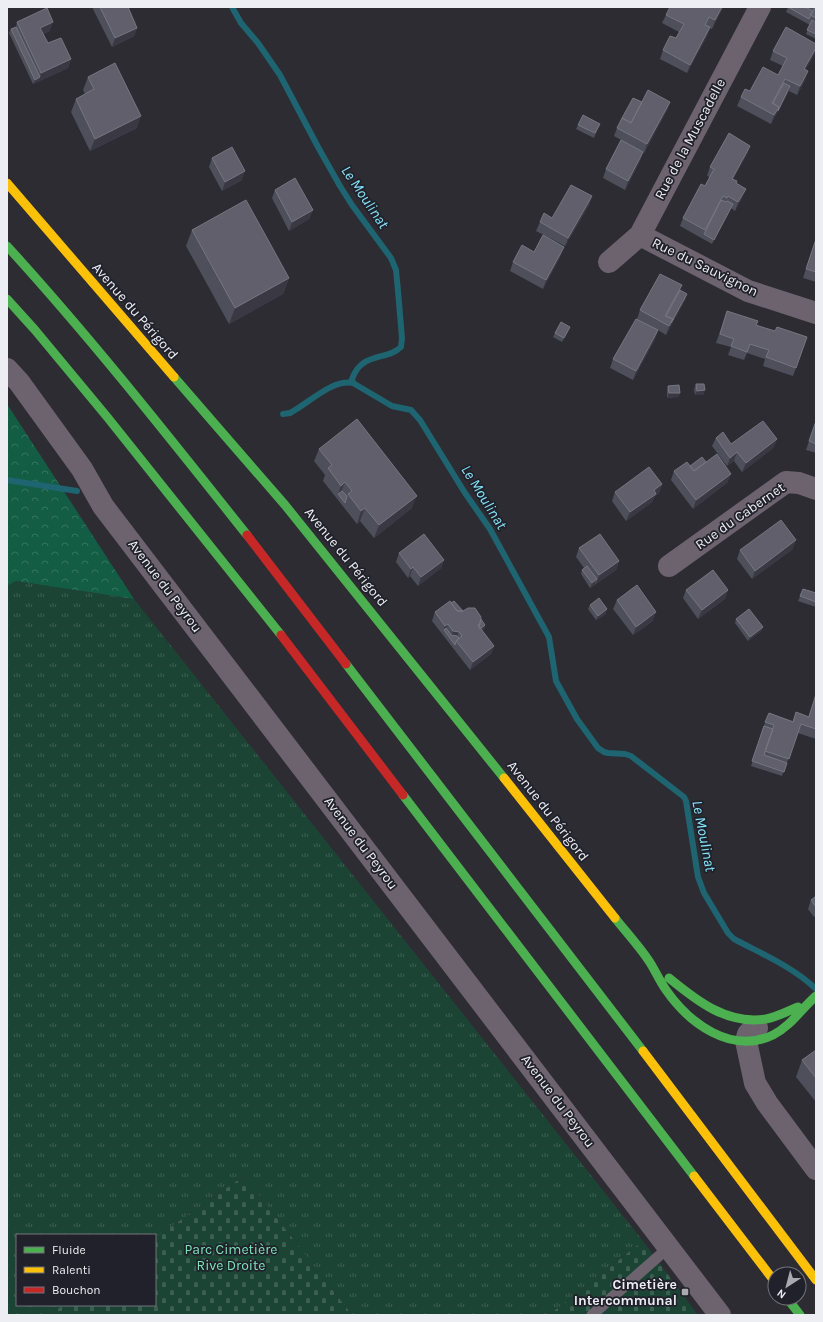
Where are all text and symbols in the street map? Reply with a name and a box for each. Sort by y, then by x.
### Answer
street label: Rue de la Muscadelle [651,76,729,202]
water label: Le Moulinat [337,162,393,233]
street label: Rue du Sauvignon [649,234,761,300]
street label: Avenue du Périgord [88,259,182,363]
water label: Le Moulinat [457,462,511,533]
street label: Rue du Cabernet [692,479,788,553]
street label: Avenue du Périgord [301,504,391,610]
street label: Avenue du Peyrou [124,536,206,636]
street label: Avenue du Périgord [504,757,592,865]
street label: Avenue du Peyrou [320,793,402,893]
water label: Le Moulinat [688,799,720,874]
street label: Avenue du Peyrou [517,1051,599,1151]
legend [16,1234,156,1306]
park label: Parc Cimetière Rive Droite [185,1241,277,1274]
text: Fluide [52,1243,86,1257]
text: Ralenti [52,1263,91,1277]
north arrow [767,1266,807,1306]
place label: Cimetière Intercommunal [574,1276,677,1309]
text: Bouchon [52,1283,101,1297]
text: N [774,1286,788,1301]
marker: Cimetière Intercommunal [680,1287,690,1297]

